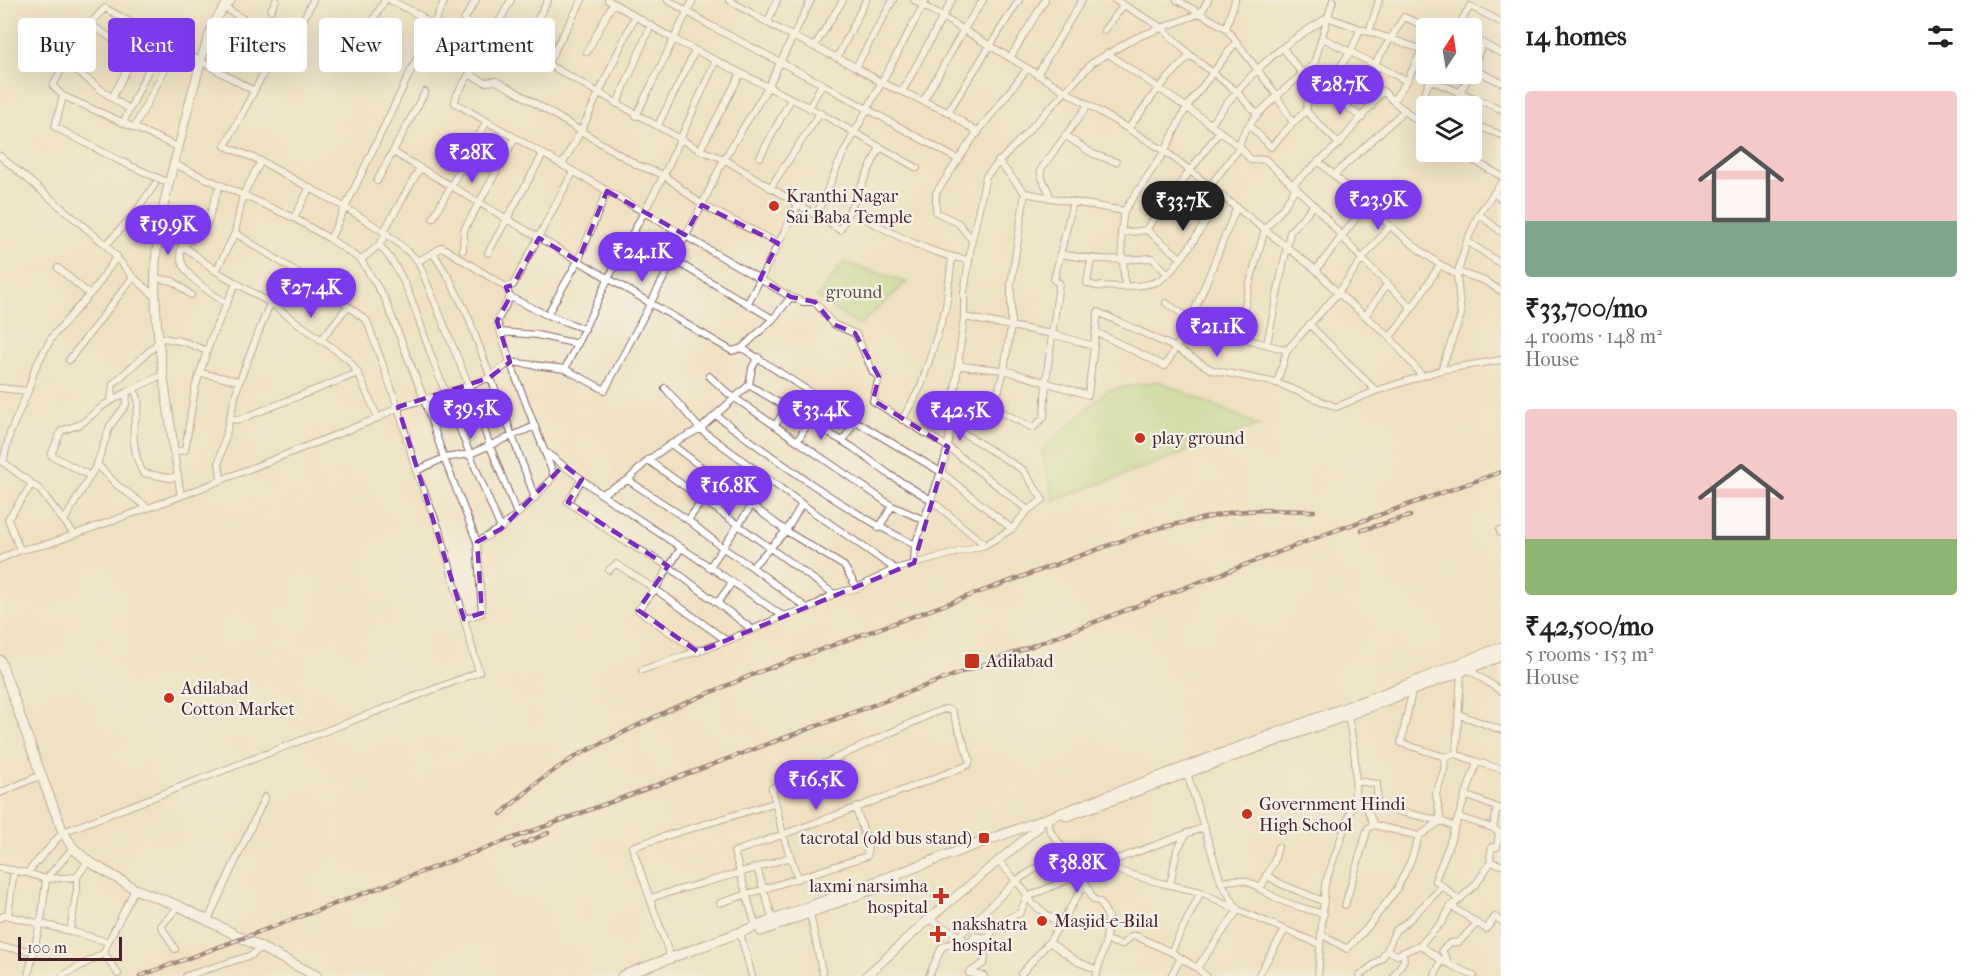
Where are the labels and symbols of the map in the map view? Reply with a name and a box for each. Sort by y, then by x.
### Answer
north arrow [1416,18,1482,84]
pin: ₹28.7K [1291,65,1389,116]
pin: ₹28K [436,133,508,184]
pin: ₹23.9K [1329,180,1427,231]
pin: ₹33.7K [1134,181,1232,232]
place label: Kranthi Nagar Sai Baba Temple [786,186,912,228]
marker: Kranthi Nagar Sai Baba Temple [767,199,781,213]
pin: ₹19.9K [119,205,217,256]
pin: ₹24.1K [593,232,691,283]
pin: ₹27.4K [262,268,360,319]
park label: ground [826,282,882,303]
pin: ₹21.1K [1168,307,1266,358]
pin: ₹39.5K [422,389,520,440]
pin: ₹33.4K [772,390,870,441]
pin: ₹42.5K [911,391,1009,442]
place label: play ground [1151,428,1245,449]
marker: play ground [1133,431,1147,445]
pin: ₹16.8K [680,466,778,517]
place label: Adilabad [985,651,1054,672]
marker: Adilabad [963,652,981,670]
place label: Adilabad Cotton Market [180,678,296,720]
marker: Adilabad Cotton Market [162,691,176,705]
pin: ₹16.5K [767,760,865,811]
place label: Government Hindi High School [1259,794,1406,836]
marker: Government Hindi High School [1240,807,1254,821]
place label: tacrotal (old bus stand) [800,828,972,849]
marker: tacrotal (old bus stand) [977,831,991,845]
pin: ₹38.8K [1028,843,1126,894]
place label: laxmi narsimha hospital [808,876,929,918]
marker: laxmi narsimha hospital [932,887,950,905]
place label: Masjid-e-Bilal [1054,911,1159,932]
place label: nakshatra hospital [952,914,1028,956]
marker: Masjid-e-Bilal [1035,914,1049,928]
marker: nakshatra hospital [929,925,947,943]
scale bar [18,934,122,962]

